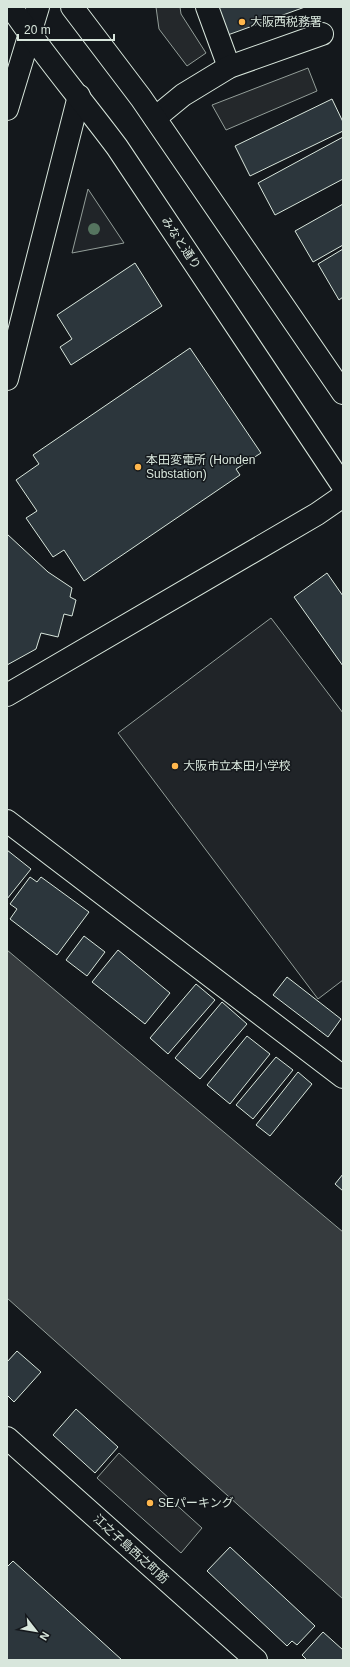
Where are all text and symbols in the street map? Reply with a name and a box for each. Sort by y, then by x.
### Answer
place label: 大阪西税務署 [250,15,322,29]
scale bar [18,16,114,42]
marker: 大阪西税務署 [237,17,247,27]
text: 20 m [24,23,51,37]
street label: みなと通り [158,214,204,272]
place label: 本田変電所 (Honden Substation) [146,453,255,481]
marker: 本田変電所 (Honden Substation) [133,462,143,472]
place label: 大阪市立本田小学校 [183,759,291,773]
marker: 大阪市立本田小学校 [170,761,180,771]
place label: SEパーキング [158,1496,234,1510]
marker: SEパーキング [145,1498,155,1508]
street label: 江之子島西之町筋 [91,1512,171,1586]
north arrow [16,1611,56,1651]
text: N [37,1630,52,1643]

